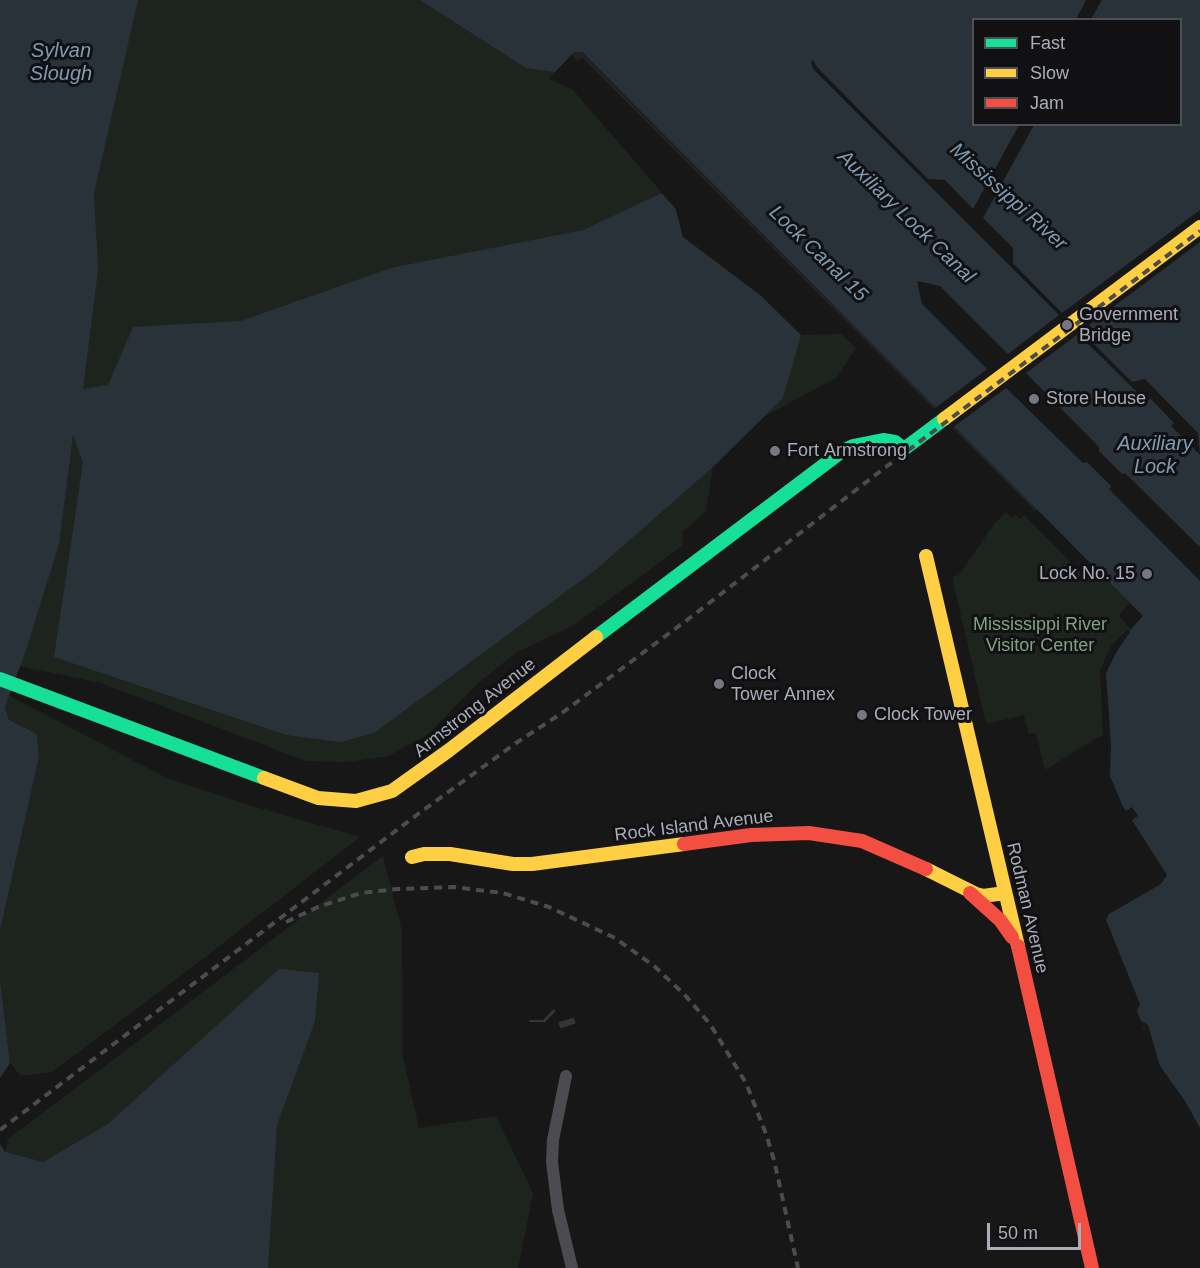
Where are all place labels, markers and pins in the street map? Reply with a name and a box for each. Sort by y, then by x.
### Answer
place label: Government Bridge [1079,304,1178,346]
marker: Government Bridge [1060,318,1074,332]
place label: Store House [1046,388,1146,410]
marker: Store House [1027,392,1041,406]
place label: Fort Armstrong [787,440,907,462]
marker: Fort Armstrong [768,444,782,458]
place label: Lock No. 15 [1039,563,1135,585]
marker: Lock No. 15 [1140,567,1154,581]
place label: Clock Tower Annex [731,663,835,706]
marker: Clock Tower Annex [712,677,726,691]
place label: Clock Tower [874,704,972,726]
marker: Clock Tower [855,708,869,722]

